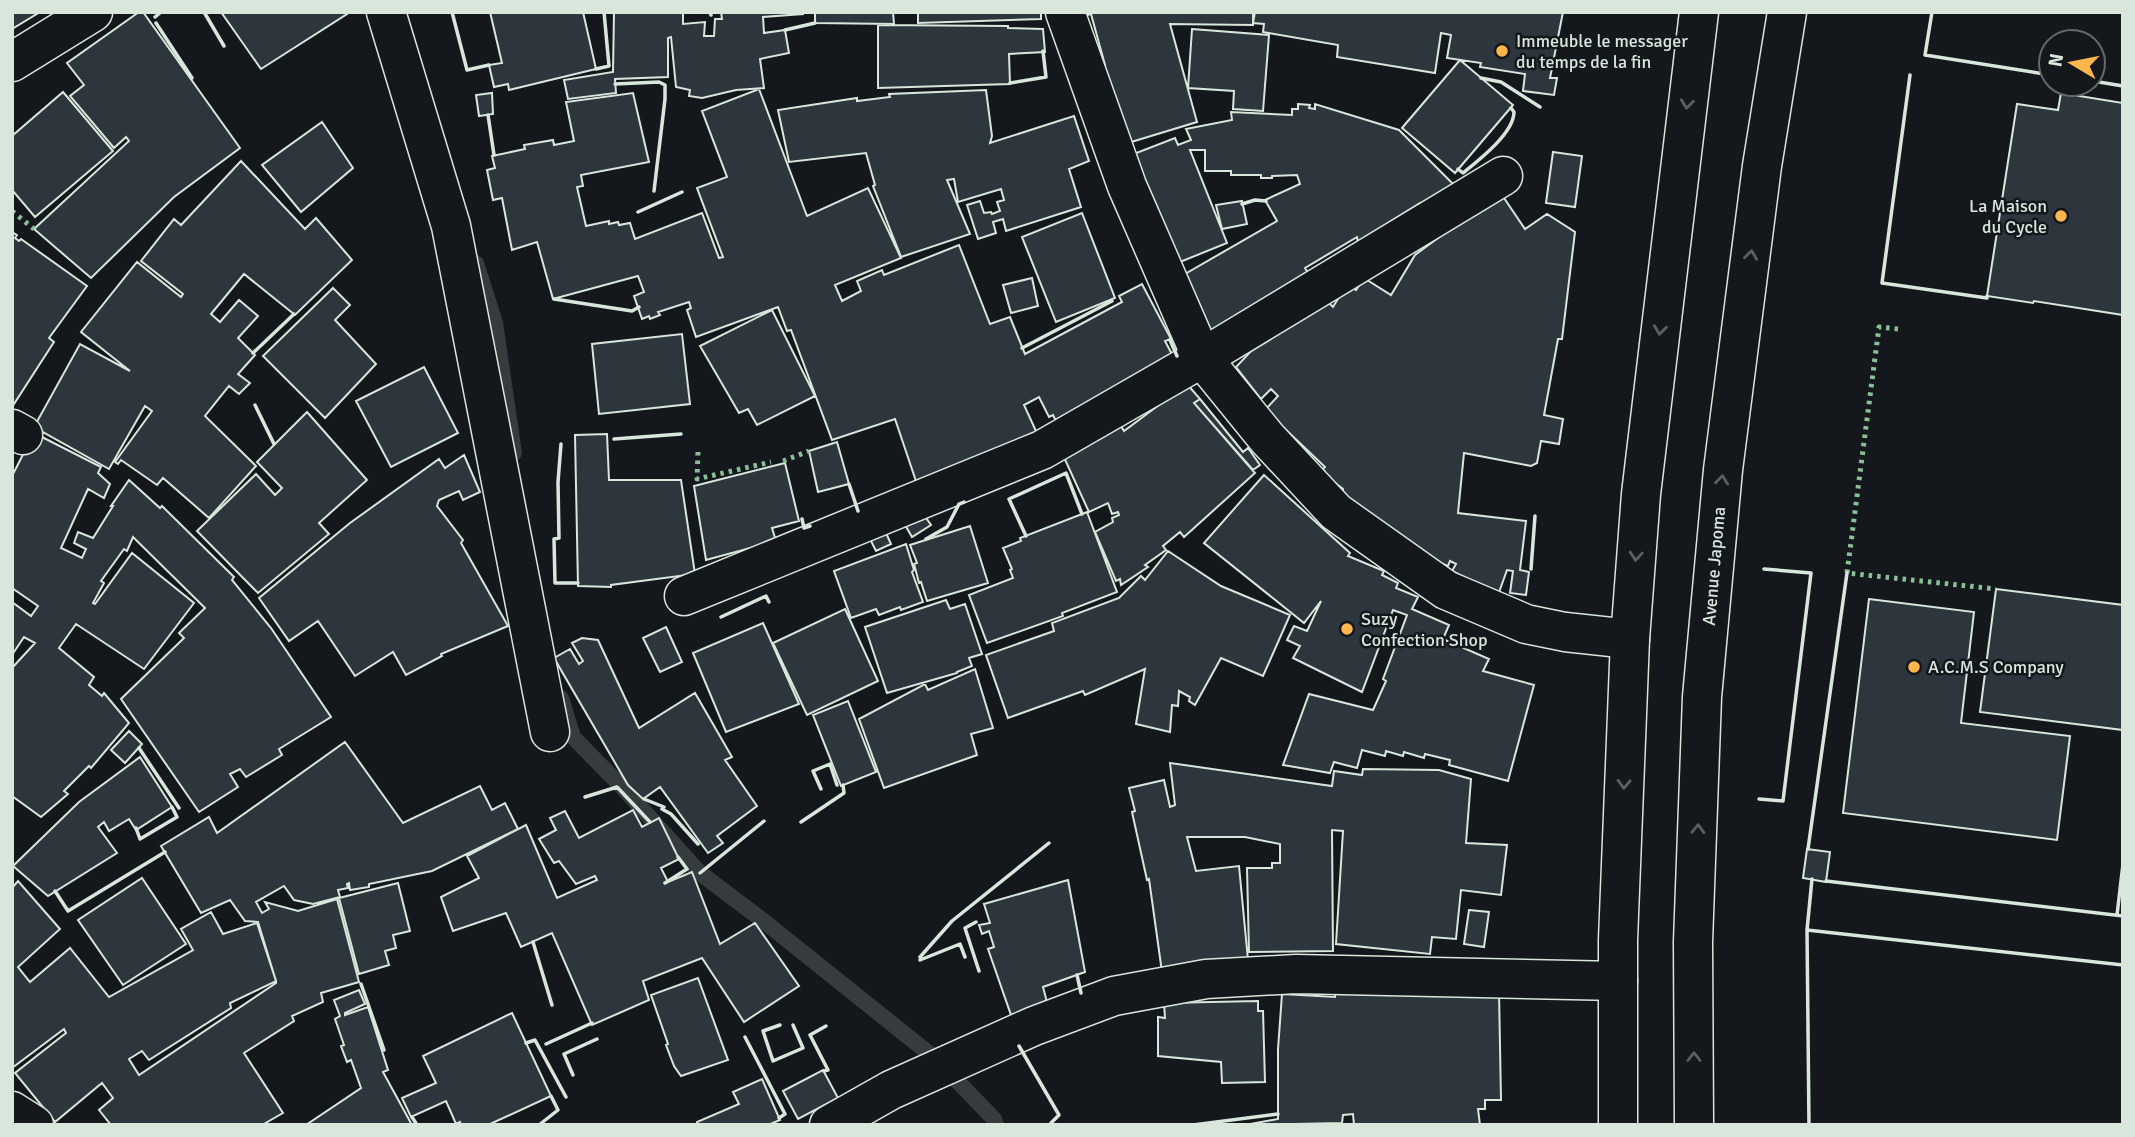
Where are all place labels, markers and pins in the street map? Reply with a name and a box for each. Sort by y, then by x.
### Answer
place label: Immeuble le messager du temps de la fin [1516,30,1688,73]
marker: Immeuble le messager du temps de la fin [1494,43,1510,59]
place label: La Maison du Cycle [1969,195,2047,238]
marker: La Maison du Cycle [2053,208,2069,224]
place label: Suzy Confection Shop [1361,608,1487,651]
marker: Suzy Confection Shop [1339,621,1355,637]
place label: A.C.M.S Company [1928,656,2064,678]
marker: A.C.M.S Company [1906,659,1922,675]

